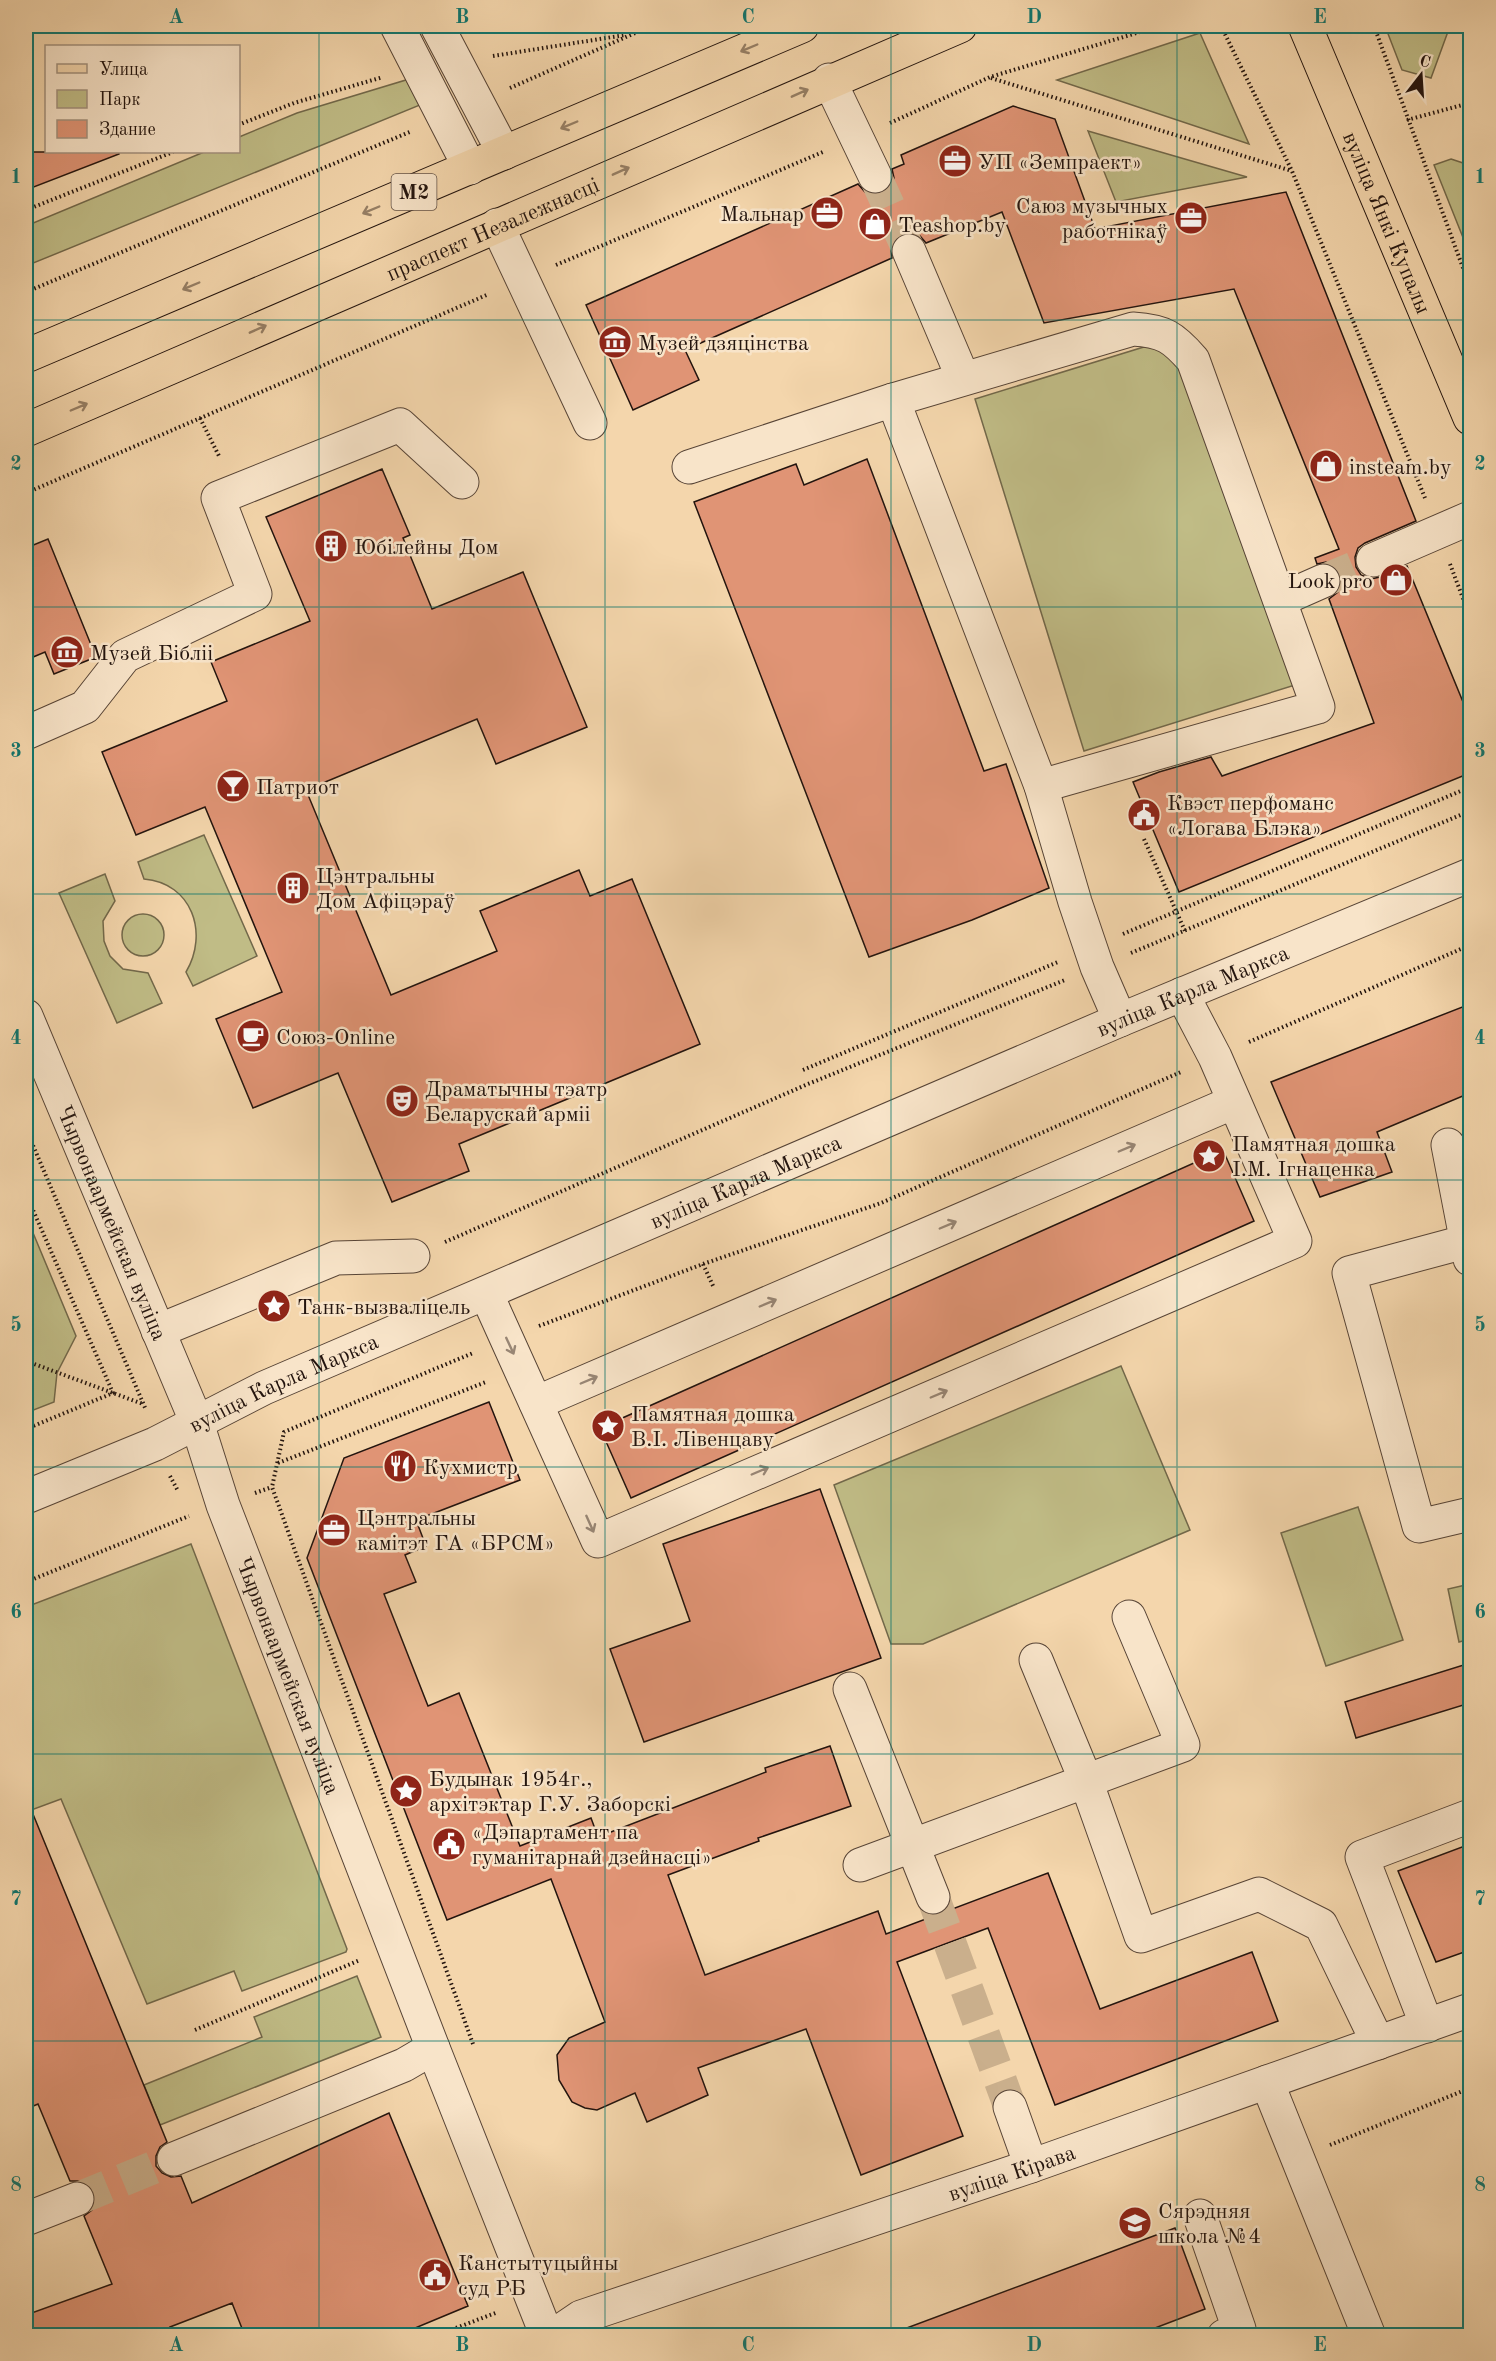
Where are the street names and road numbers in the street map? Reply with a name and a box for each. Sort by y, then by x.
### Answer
street label: вуліца Янкі Купалы [1338,129,1434,317]
road number: М2 [392,174,436,210]
street label: праспект Незалежнасці [383,175,603,286]
street label: вуліца Карла Маркса [1094,942,1292,1042]
street label: Чырвонаармейская вуліца [52,1103,170,1344]
street label: вуліца Карла Маркса [647,1132,845,1234]
street label: вуліца Карла Маркса [186,1331,382,1437]
street label: Чырвонаармейская вуліца [231,1554,343,1798]
street label: вуліца Кірава [946,2142,1079,2206]

